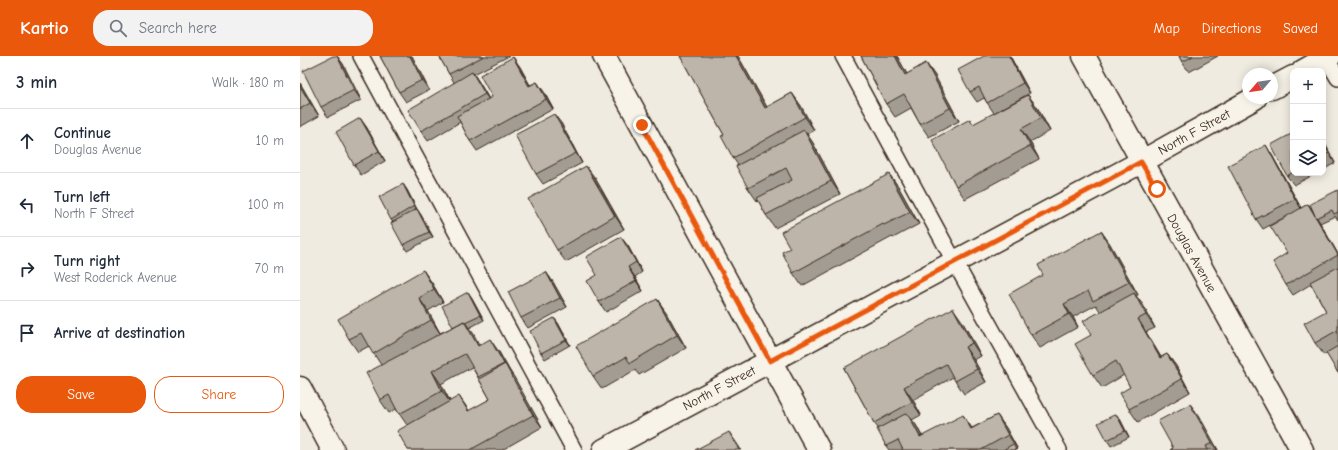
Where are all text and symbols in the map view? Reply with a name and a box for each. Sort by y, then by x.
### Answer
search box [93,10,373,46]
text: Kartio [20,17,69,39]
icon: search [107,17,129,39]
text: Search here [139,19,217,37]
text: Map [1153,20,1180,37]
text: Directions [1202,20,1261,37]
text: Saved [1283,20,1318,37]
north arrow [1242,68,1278,104]
map controls [1290,68,1326,176]
button: + [1290,68,1326,104]
text: 3 min [16,73,57,92]
text: Walk · 180 m [212,75,284,90]
button: − [1290,104,1326,140]
street label: North F Street [1155,105,1234,158]
route end [633,116,651,134]
text: Continue [54,124,111,142]
icon: ahead [16,130,38,152]
text: 10 m [256,133,284,148]
button: layers [1290,140,1326,176]
text: Douglas Avenue [54,142,141,157]
route start [1148,180,1166,198]
text: Turn left [54,188,110,206]
icon: left [16,194,38,216]
text: 100 m [248,197,284,212]
text: North F Street [54,206,134,221]
street label: Douglas Avenue [1164,211,1220,295]
text: Turn right [54,252,120,270]
icon: right [16,258,38,280]
text: 70 m [255,261,284,276]
text: West Roderick Avenue [54,270,177,285]
icon: arrive [16,322,38,344]
text: Arrive at destination [54,324,185,342]
street label: North F Street [680,362,759,413]
button: Save [16,376,146,413]
button: Share [154,376,284,413]

